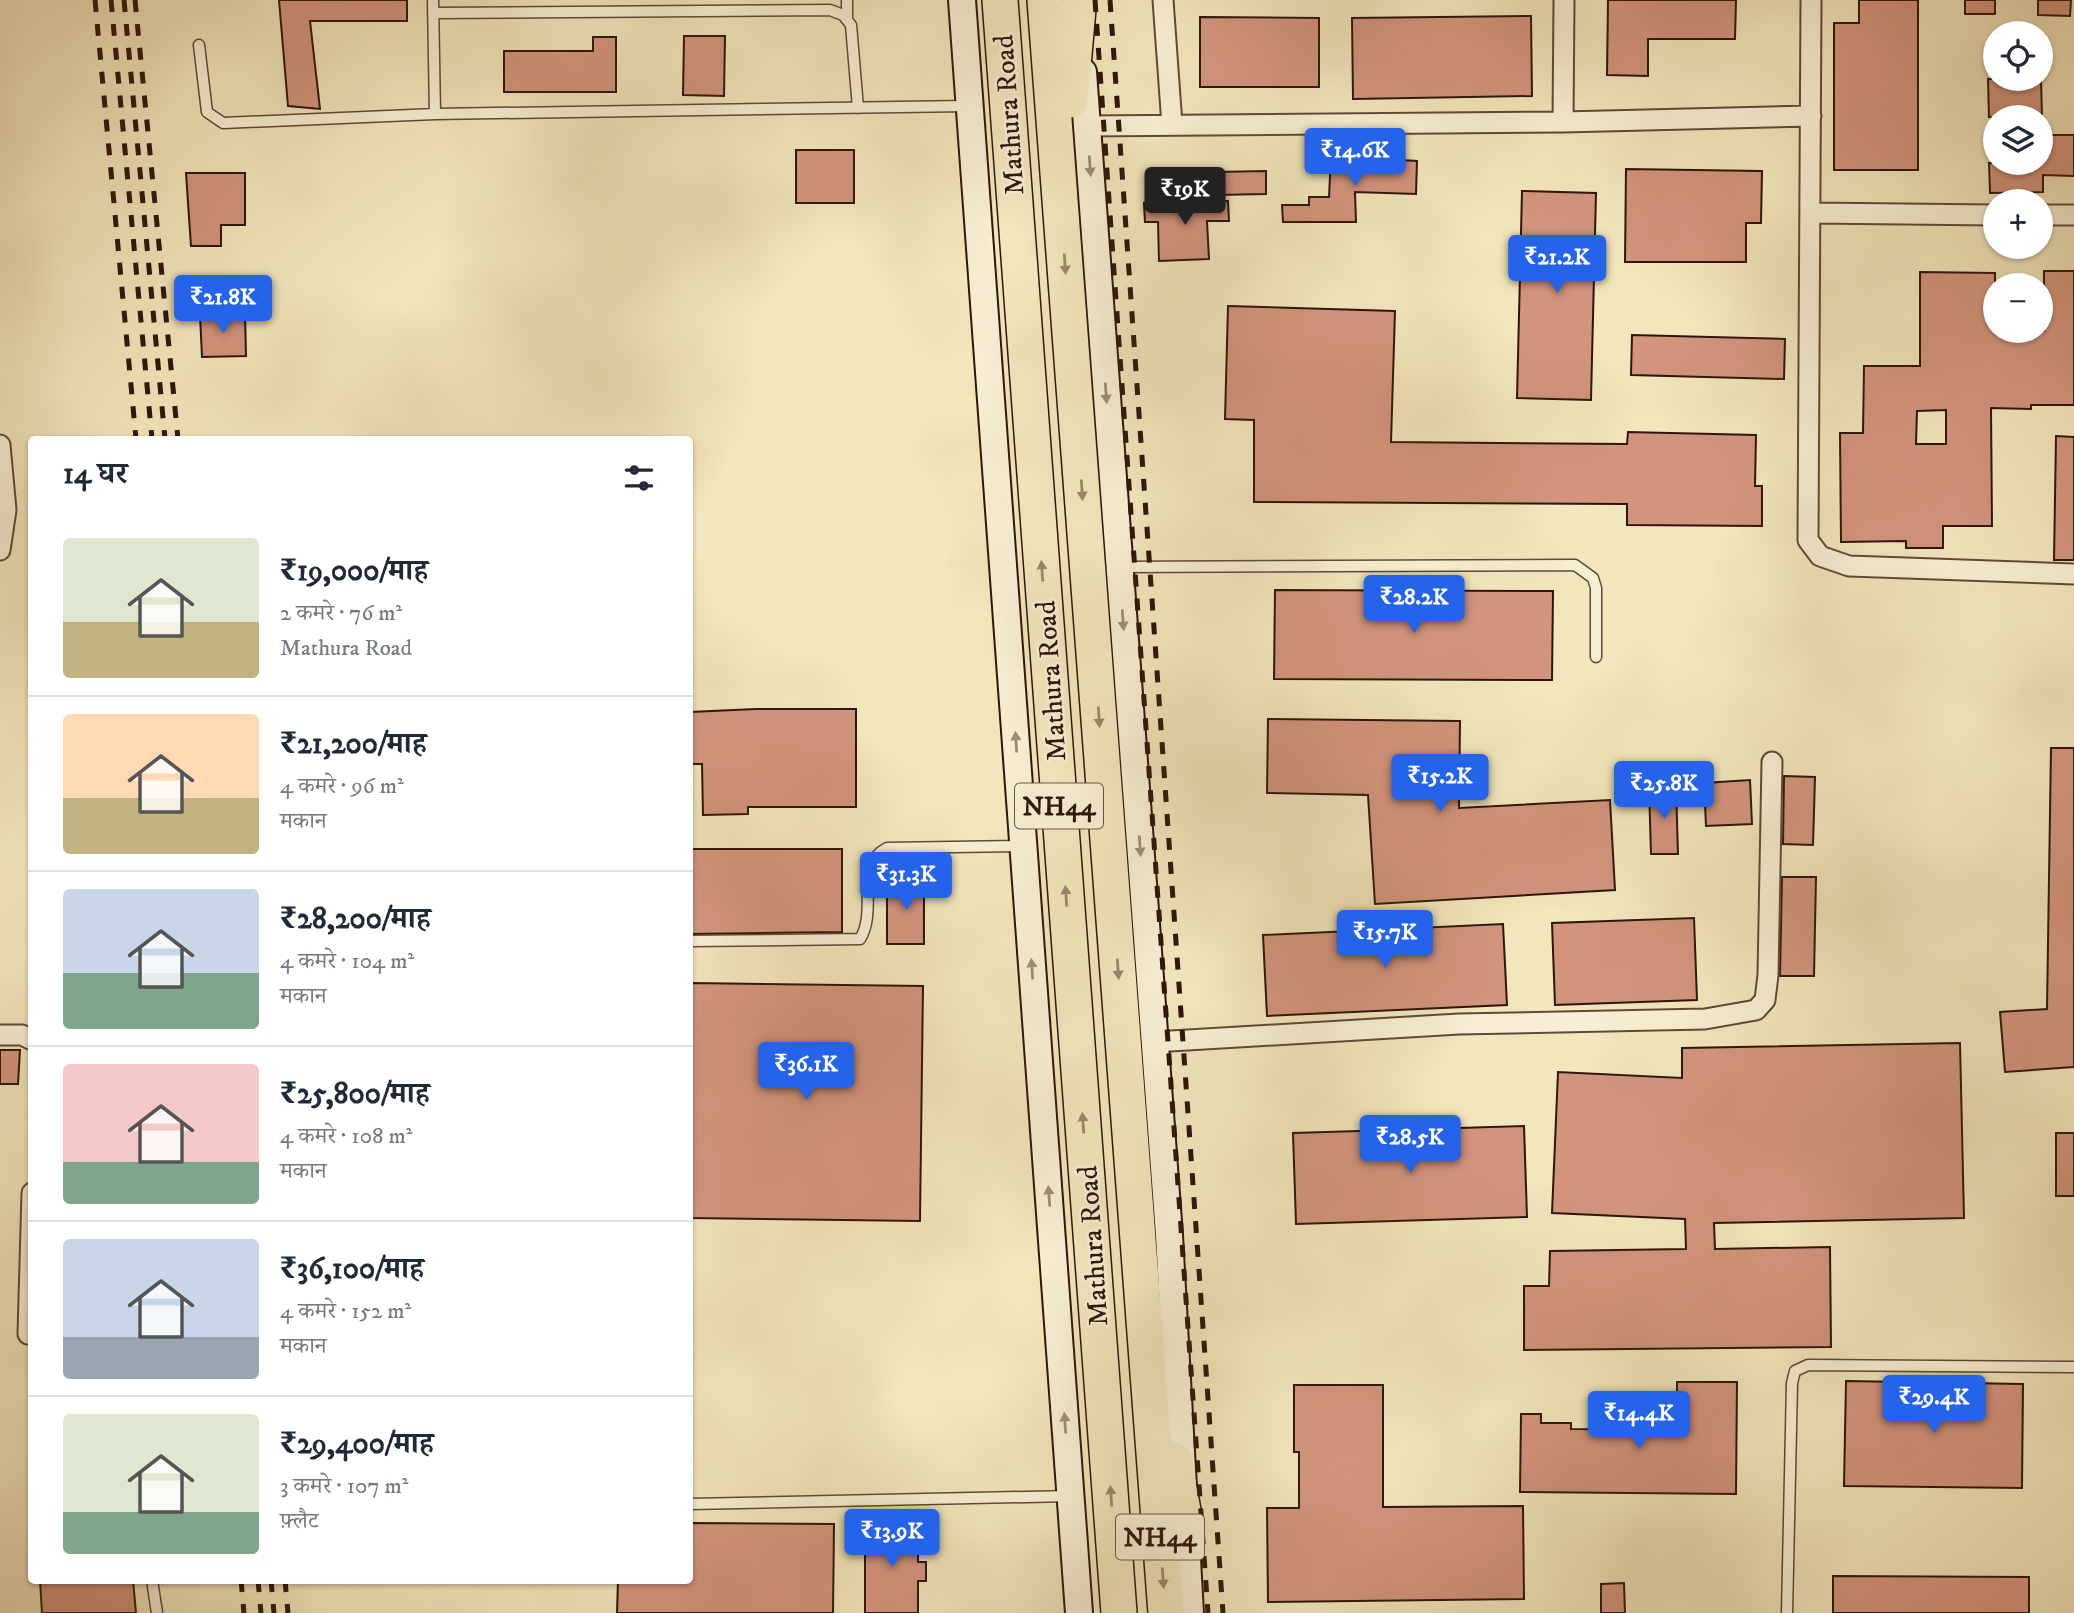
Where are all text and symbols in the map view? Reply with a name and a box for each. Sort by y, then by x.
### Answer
map controls [1983,21,2053,343]
button: locate [1983,21,2053,91]
street label: Mathura Road [986,33,1033,196]
button: layers [1983,105,2053,175]
pin: ₹14.6K [1298,128,1412,188]
text: ₹14.6K [1321,136,1389,165]
one-way arrow [1084,155,1095,177]
pin: ₹19K [1144,168,1226,227]
text: ₹19K [1160,175,1210,204]
button: + [1983,189,2053,259]
pin: ₹21.2K [1500,236,1614,295]
text: ₹21.2K [1524,243,1590,272]
one-way arrow [1060,253,1071,275]
button: − [1983,273,2053,343]
pin: ₹21.8K [166,276,280,335]
text: ₹21.8K [190,283,256,312]
one-way arrow [1101,382,1112,404]
text: 14 घर [63,456,128,493]
icon: filters [620,459,658,497]
one-way arrow [1077,480,1088,502]
text: ₹19,000/माह [280,553,428,590]
one-way arrow [1036,560,1047,582]
icon: home [119,566,203,650]
pin: ₹28.2K [1357,576,1471,635]
text: ₹28.2K [1380,583,1448,612]
text: 2 कमरे · 76 m² [280,599,402,628]
street label: Mathura Road [1028,599,1075,762]
one-way arrow [1118,609,1129,631]
text: Mathura Road [280,634,412,663]
one-way arrow [1094,706,1105,728]
text: ₹21,200/माह [280,726,427,763]
one-way arrow [1010,731,1021,753]
icon: home [119,742,203,826]
pin: ₹15.2K [1383,754,1497,814]
text: ₹15.2K [1408,762,1472,791]
pin: ₹25.8K [1607,762,1721,821]
text: ₹25.8K [1630,769,1698,798]
text: 4 कमरे · 96 m² [280,772,404,801]
road number: NH44 [1015,784,1103,828]
text: मकान [280,807,327,836]
one-way arrow [1135,836,1146,858]
pin: ₹31.3K [849,852,963,912]
text: ₹31.3K [876,860,936,889]
one-way arrow [1060,885,1071,907]
text: ₹28,200/माह [280,901,431,938]
pin: ₹15.7K [1328,911,1442,970]
icon: home [119,917,203,1001]
text: ₹15.7K [1353,918,1417,947]
text: 4 कमरे · 104 m² [280,947,414,976]
one-way arrow [1026,958,1037,980]
one-way arrow [1113,958,1124,980]
text: मकान [280,982,327,1011]
pin: ₹36.1K [749,1042,863,1102]
text: ₹36.1K [774,1050,838,1079]
text: ₹25,800/माह [280,1076,430,1113]
icon: home [119,1092,203,1176]
one-way arrow [1077,1111,1088,1133]
pin: ₹28.5K [1353,1116,1467,1175]
text: 4 कमरे · 108 m² [280,1122,413,1151]
text: ₹28.5K [1376,1123,1444,1152]
text: मकान [280,1157,327,1186]
street label: Mathura Road [1070,1164,1117,1327]
one-way arrow [1043,1185,1054,1207]
text: ₹36,100/माह [280,1251,424,1288]
icon: home [119,1267,203,1351]
text: 4 कमरे · 152 m² [280,1297,411,1326]
text: मकान [280,1332,327,1361]
pin: ₹29.4K [1877,1376,1991,1435]
text: ₹29.4K [1899,1383,1969,1412]
pin: ₹14.4K [1582,1392,1696,1451]
text: ₹14.4K [1604,1399,1674,1428]
one-way arrow [1059,1412,1070,1434]
text: ₹29,400/माह [280,1426,434,1463]
icon: home [119,1442,203,1526]
text: 3 कमरे · 107 m² [280,1472,408,1501]
one-way arrow [1105,1485,1116,1507]
text: फ़्लैट [280,1507,318,1536]
pin: ₹13.9K [835,1510,949,1569]
road number: NH44 [1116,1514,1204,1560]
text: ₹13.9K [860,1517,924,1546]
one-way arrow [1158,1568,1169,1590]

